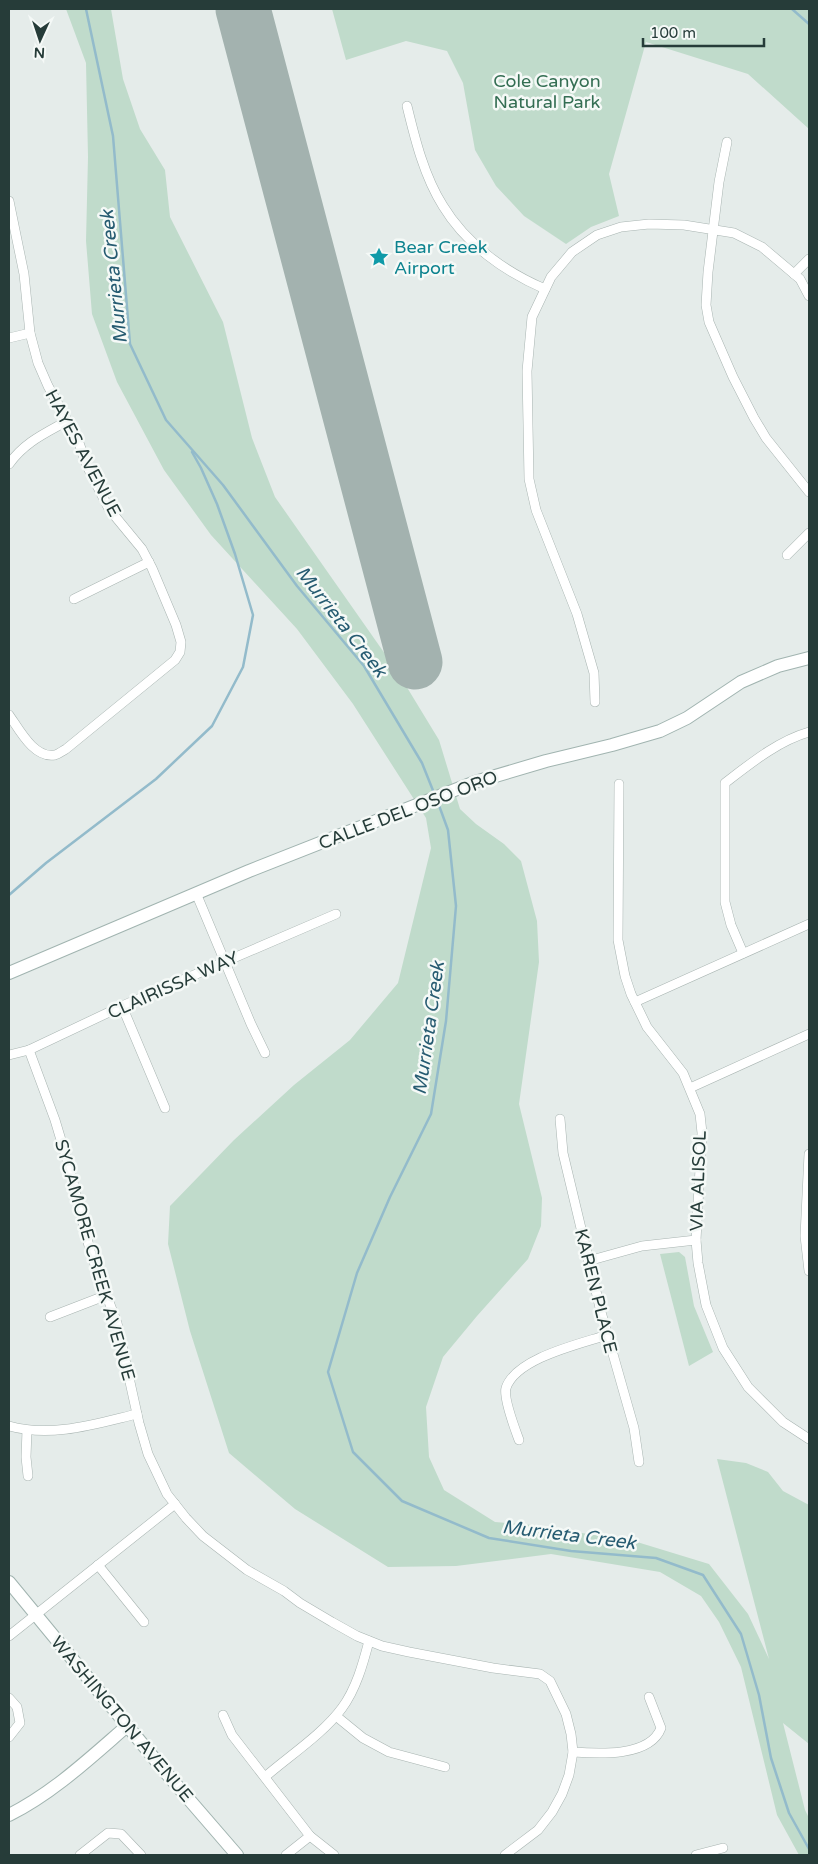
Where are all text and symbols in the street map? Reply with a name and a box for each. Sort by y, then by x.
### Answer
north arrow [15,15,65,65]
scale bar [643,15,764,47]
text: 100 m [650,24,696,42]
text: N [33,44,45,61]
park label: Cole Canyon Natural Park [493,70,601,113]
water label: Murrieta Creek [96,207,132,345]
place label: Bear Creek Airport [394,236,488,279]
place icon: Bear Creek Airport [368,246,390,268]
street label: HAYES AVENUE [40,386,126,520]
water label: Murrieta Creek [291,562,392,683]
street label: CALLE DEL OSO ORO [315,766,501,854]
street label: CLAIRISSA WAY [104,946,242,1024]
water label: Murrieta Creek [409,958,449,1096]
street label: VIA ALISOL [685,1130,711,1232]
street label: SYCAMORE CREEK AVENUE [50,1137,140,1383]
street label: KAREN PLACE [570,1226,622,1356]
water label: Murrieta Creek [501,1516,639,1554]
street label: WASHINGTON AVENUE [46,1631,198,1807]

